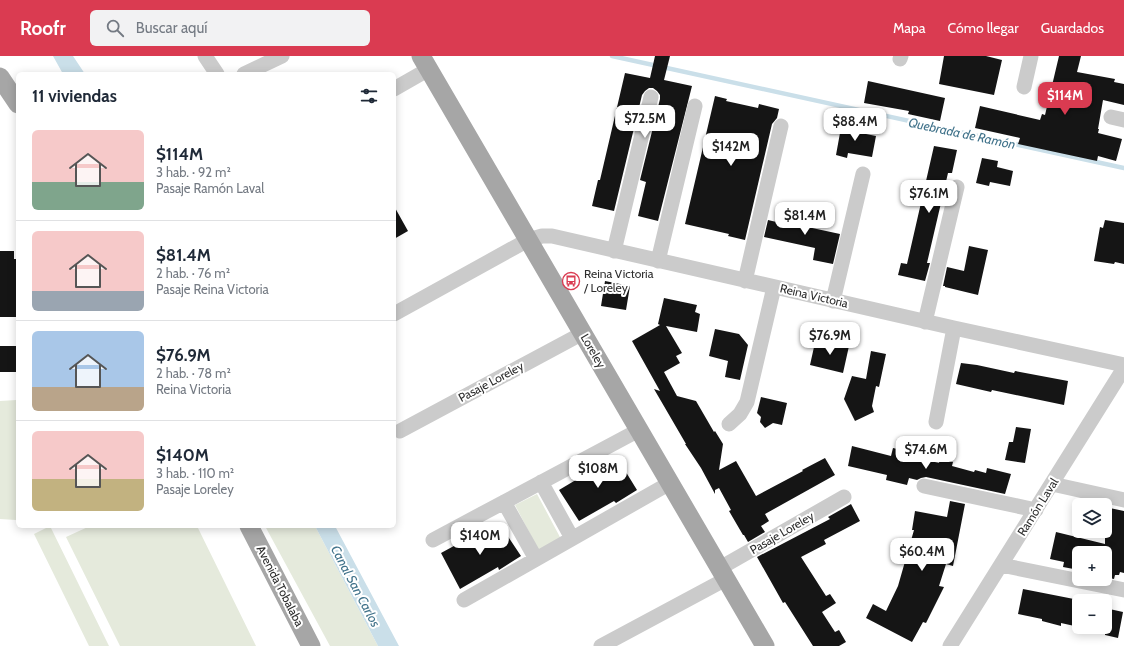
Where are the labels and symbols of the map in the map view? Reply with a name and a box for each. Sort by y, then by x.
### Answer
pin: $114M [1037,82,1093,116]
pin: $72.5M [612,105,678,139]
pin: $88.4M [822,108,888,142]
water label: Quebrada de Ramón [907,114,1017,152]
pin: $142M [703,133,759,167]
pin: $76.1M [896,180,962,214]
pin: $81.4M [772,202,838,236]
place label: Reina Victoria / Loreley [583,266,654,295]
bus stop icon: Reina Victoria / Loreley [561,271,581,291]
street label: Reina Victoria [779,280,850,311]
pin: $76.9M [797,322,863,356]
street label: Loreley [578,331,609,371]
street label: Pasaje Loreley [456,358,526,405]
pin: $74.6M [893,436,959,470]
pin: $108M [570,455,626,489]
street label: Ramón Laval [1014,475,1061,538]
street label: Pasaje Loreley [747,508,817,557]
pin: $140M [452,522,508,556]
pin: $60.4M [889,538,955,572]
water label: Canal San Carlos [328,542,384,630]
street label: Avenida Tobalaba [254,543,307,629]

